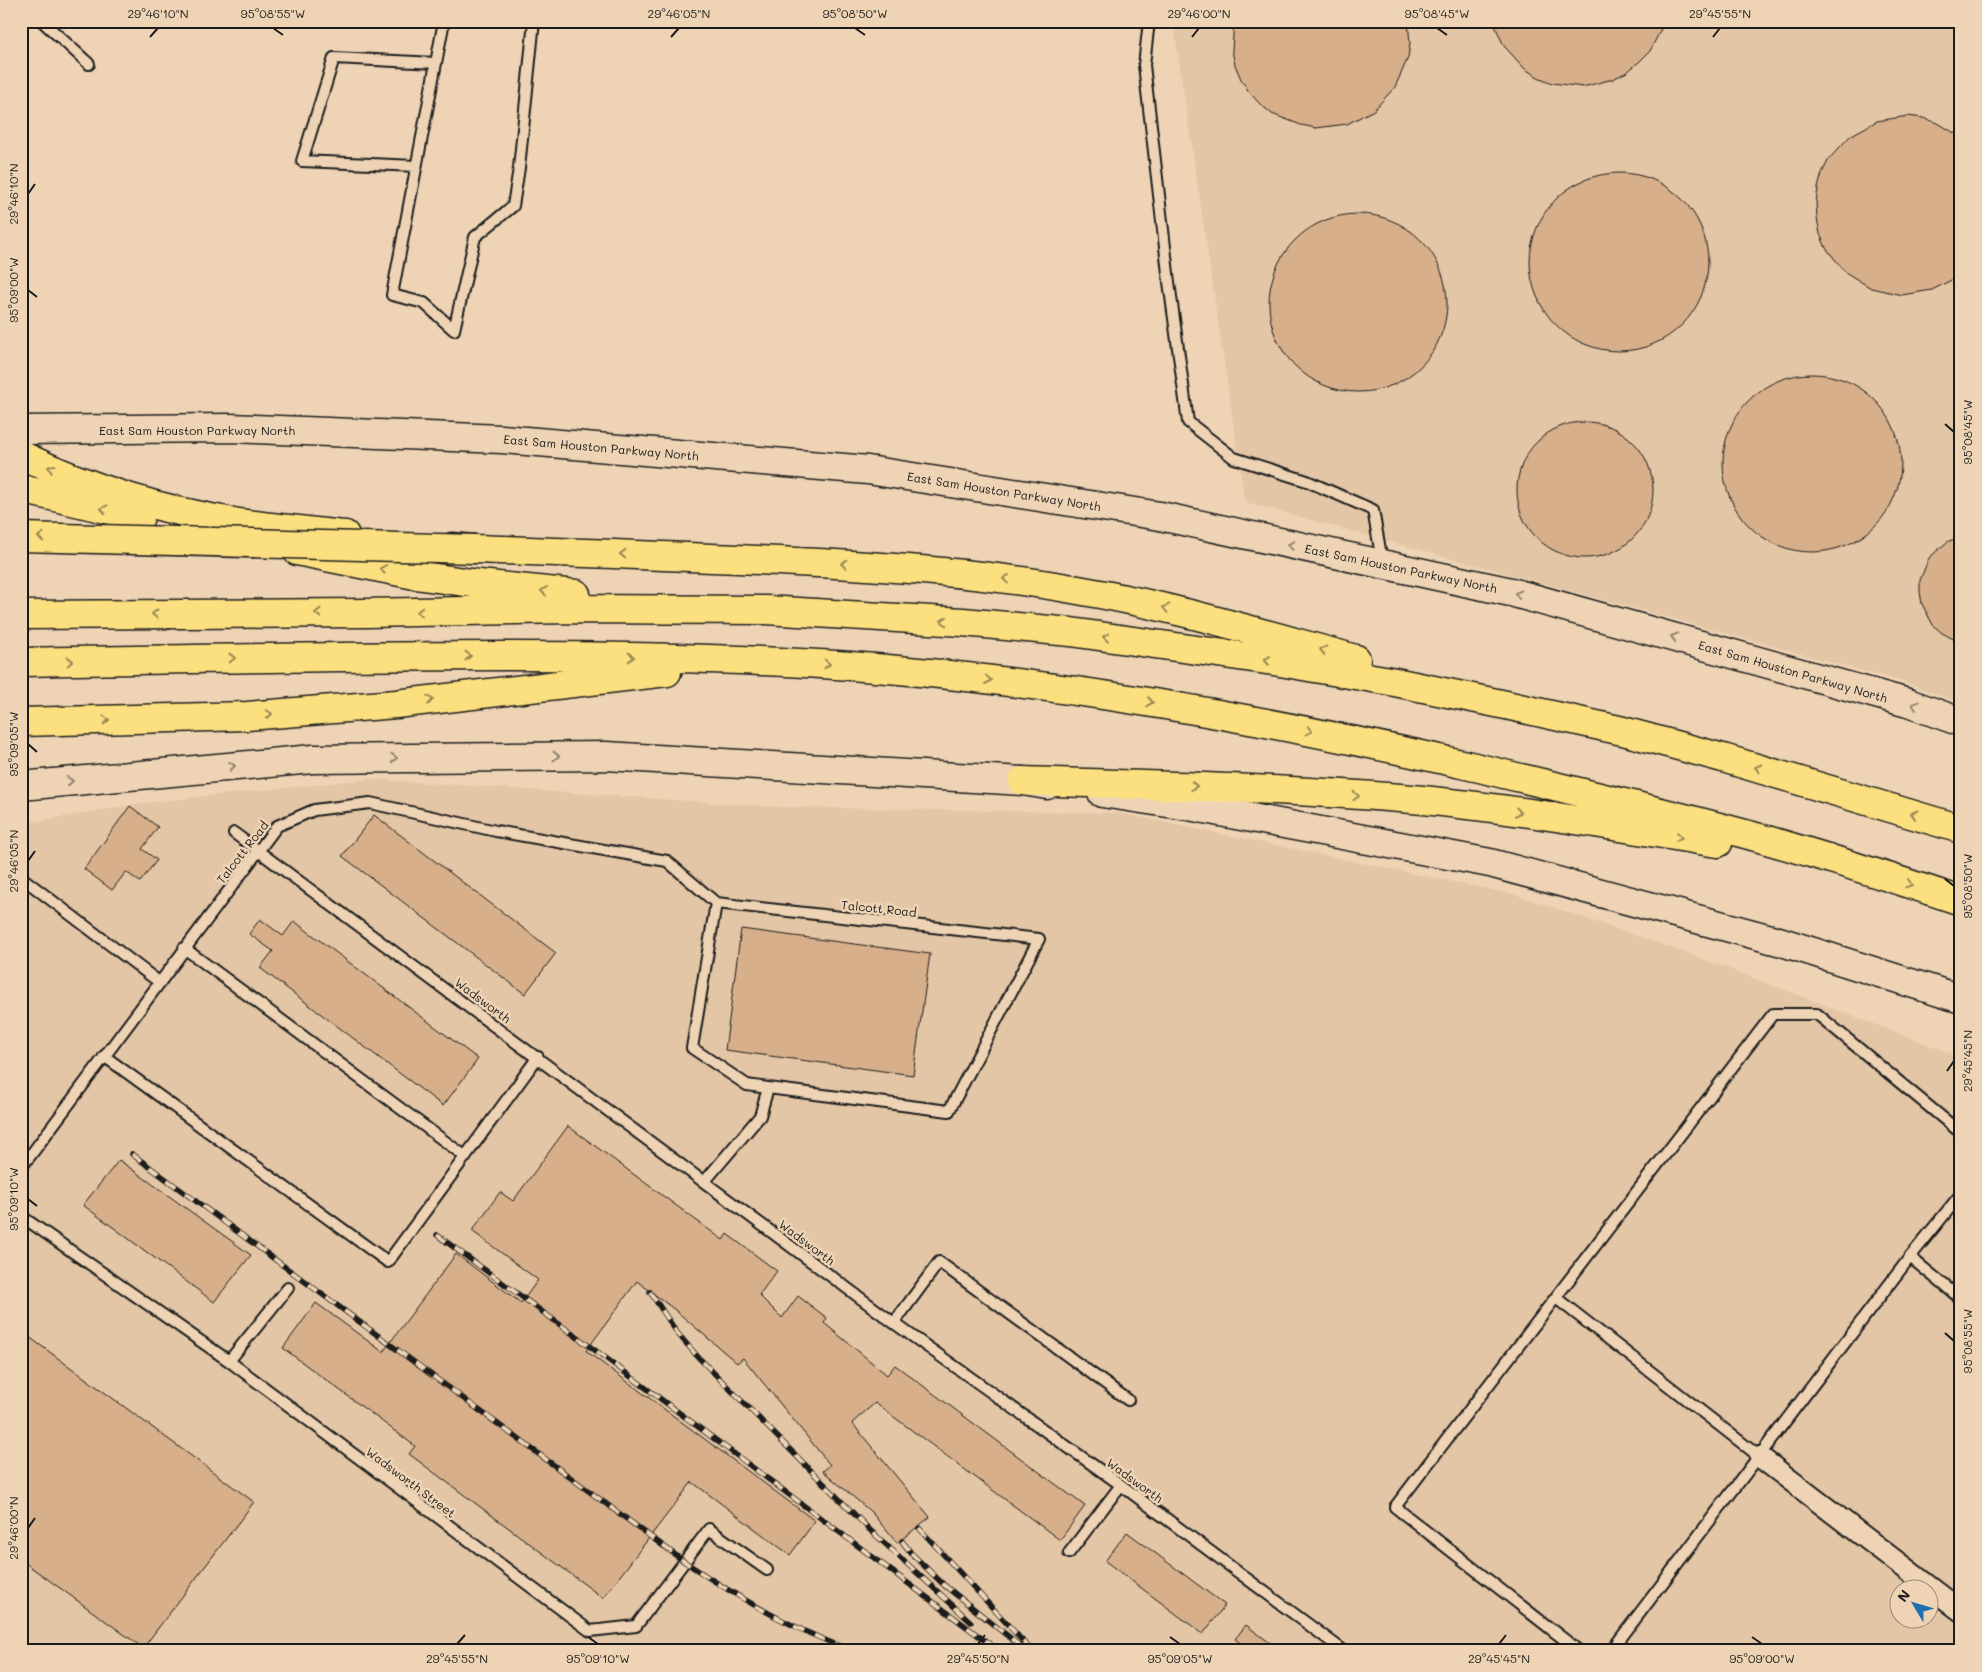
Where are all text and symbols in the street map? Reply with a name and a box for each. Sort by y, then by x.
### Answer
text: 29°46'10"N [127,5,189,21]
text: 95°08'55"W [241,5,305,21]
text: 29°46'05"N [648,5,710,21]
text: 95°08'50"W [822,5,888,21]
text: 29°46'00"N [1167,5,1231,21]
text: 95°08'45"W [1405,5,1469,21]
text: 29°45'55"N [1689,5,1751,21]
text: 29°46'10"N [5,163,21,225]
text: 95°09'00"W [5,257,21,323]
text: 95°08'45"W [1959,400,1975,464]
street label: East Sam Houston Parkway North [99,422,295,438]
street label: East Sam Houston Parkway North [503,430,700,464]
one-way arrow [47,464,56,475]
street label: East Sam Houston Parkway North [906,468,1102,514]
one-way arrow [100,504,109,515]
one-way arrow [37,532,45,543]
one-way arrow [1286,540,1295,551]
street label: East Sam Houston Parkway North [1303,540,1499,596]
one-way arrow [619,549,626,559]
one-way arrow [840,559,848,570]
one-way arrow [378,565,387,575]
one-way arrow [1002,574,1010,585]
one-way arrow [539,586,547,597]
one-way arrow [1514,589,1522,599]
one-way arrow [1162,604,1170,614]
one-way arrow [416,607,424,617]
one-way arrow [313,608,321,618]
one-way arrow [151,609,158,619]
one-way arrow [940,616,948,627]
one-way arrow [1101,632,1109,643]
one-way arrow [1671,633,1679,643]
street label: East Sam Houston Parkway North [1697,636,1890,706]
one-way arrow [1318,645,1327,656]
one-way arrow [465,651,473,661]
one-way arrow [628,652,635,662]
one-way arrow [229,653,237,664]
one-way arrow [1262,655,1270,666]
one-way arrow [66,656,74,667]
one-way arrow [823,659,831,670]
one-way arrow [985,674,993,685]
one-way arrow [427,695,435,706]
one-way arrow [1145,696,1154,706]
one-way arrow [1911,701,1920,711]
one-way arrow [265,709,273,720]
text: 95°09'05"W [5,711,21,777]
one-way arrow [102,715,110,725]
one-way arrow [1305,725,1314,735]
one-way arrow [552,751,560,761]
one-way arrow [390,753,398,763]
one-way arrow [228,761,236,772]
one-way arrow [1755,764,1763,774]
one-way arrow [66,776,74,787]
one-way arrow [1190,781,1198,792]
one-way arrow [1353,790,1361,801]
one-way arrow [1514,806,1522,817]
one-way arrow [1911,810,1919,820]
street label: Talcott Road [212,817,272,887]
text: 29°46'05"N [5,830,21,892]
one-way arrow [1674,831,1683,841]
text: 95°08'50"W [1959,853,1975,919]
one-way arrow [1904,878,1912,888]
street label: Talcott Road [841,896,918,920]
street label: Wadsworth [452,974,514,1026]
text: 29°45'45"N [1959,1030,1975,1092]
text: 95°09'10"W [5,1167,21,1231]
street label: Wadsworth [776,1216,838,1268]
text: 95°08'55"W [1959,1309,1975,1373]
street label: Wadsworth Street [363,1443,459,1521]
street label: Wadsworth [1104,1454,1167,1506]
text: 29°46'00"N [5,1496,21,1560]
north arrow [1890,1580,1940,1630]
text: N [1893,1586,1914,1606]
text: 29°45'55"N [426,1650,488,1666]
text: 95°09'10"W [566,1650,630,1666]
text: 29°45'50"N [947,1650,1009,1666]
text: 95°09'05"W [1147,1650,1213,1666]
text: 29°45'45"N [1468,1650,1530,1666]
text: 95°09'00"W [1729,1650,1795,1666]

